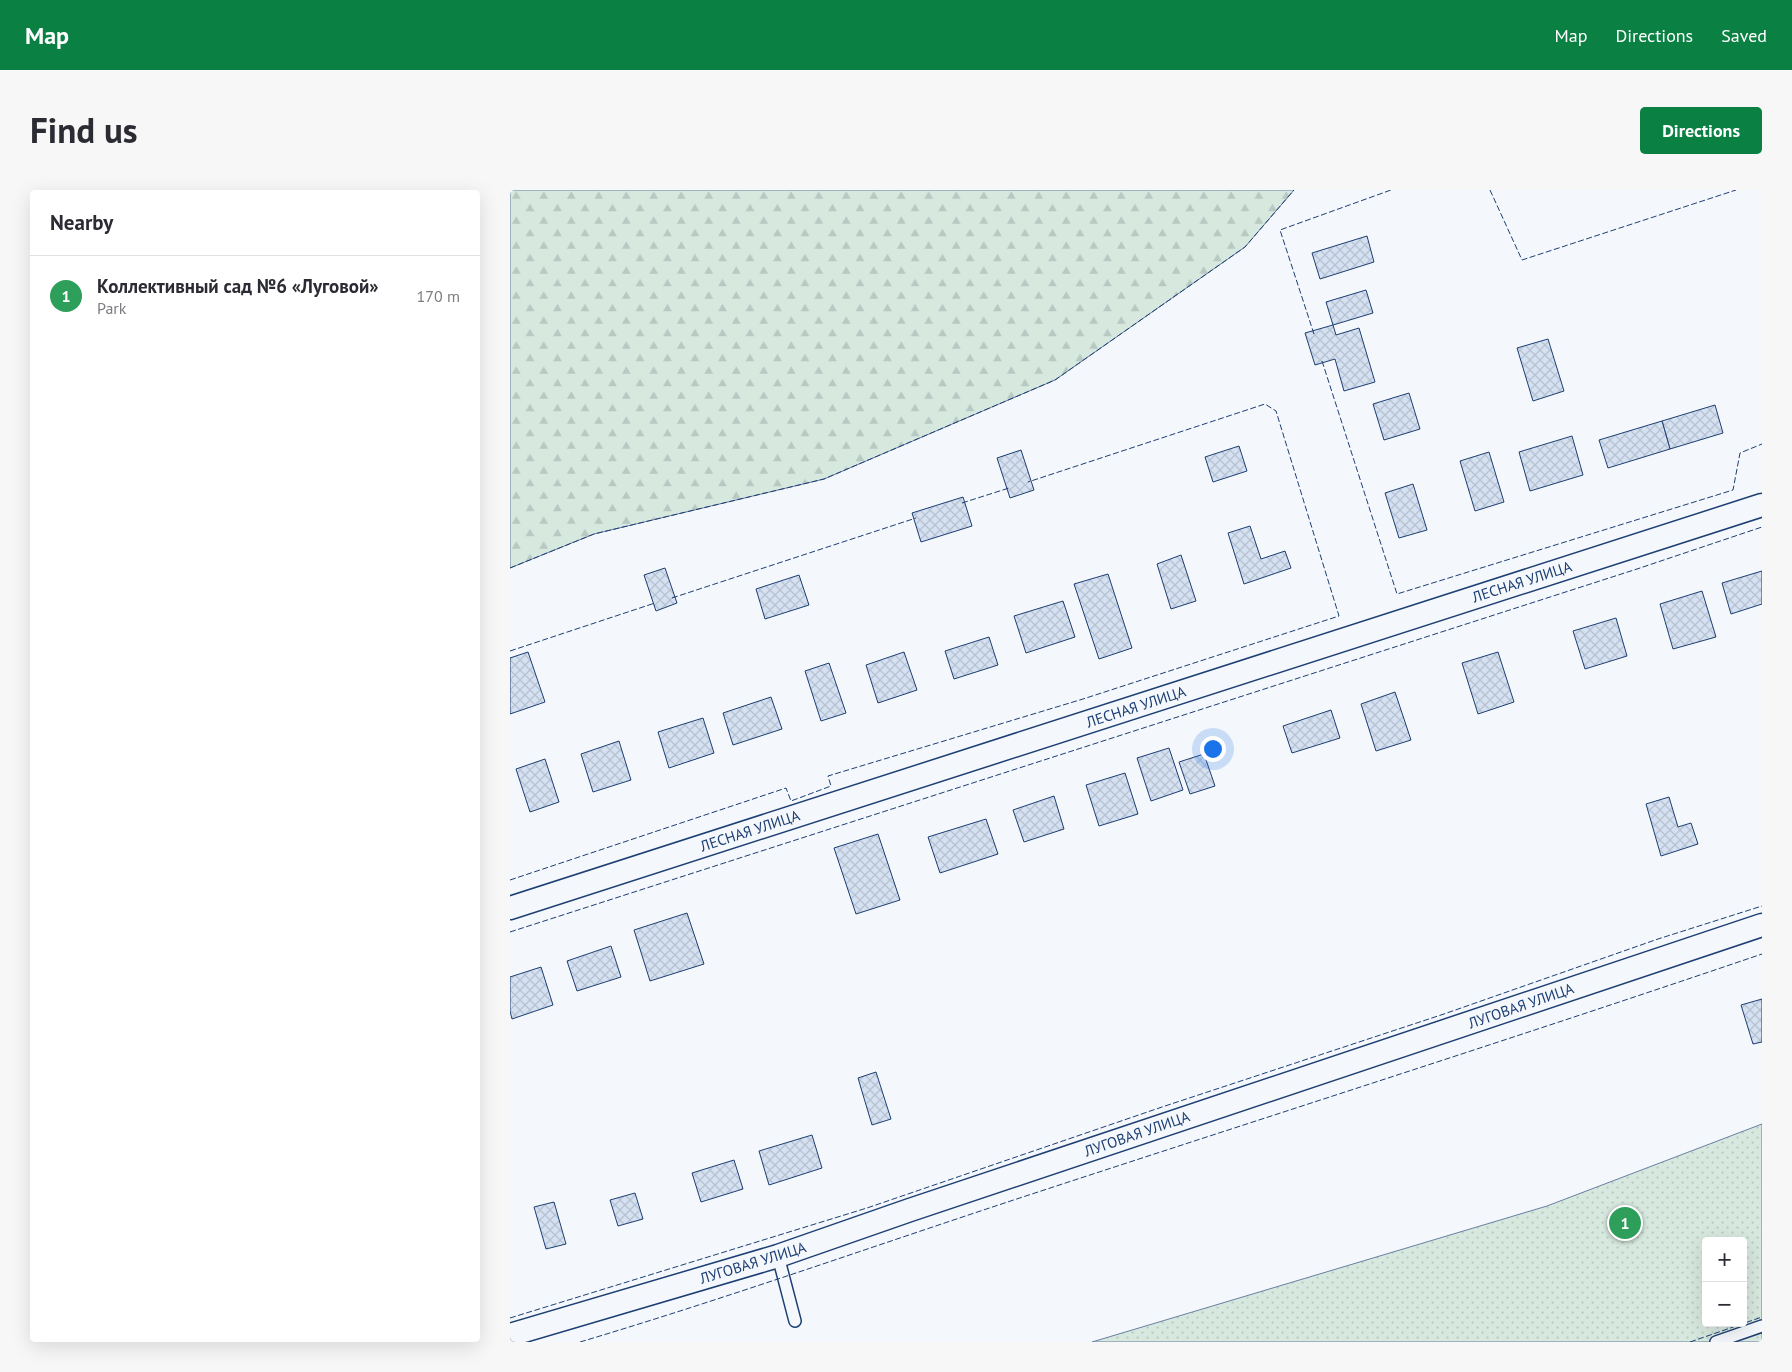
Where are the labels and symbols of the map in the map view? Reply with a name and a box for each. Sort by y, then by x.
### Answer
street label: ЛЕСНАЯ УЛИЦА [1469,556,1574,607]
street label: ЛЕСНАЯ УЛИЦА [1083,681,1188,732]
your location [1200,736,1226,762]
street label: ЛЕСНАЯ УЛИЦА [697,805,802,856]
street label: ЛУГОВАЯ УЛИЦА [1465,979,1576,1033]
street label: ЛУГОВАЯ УЛИЦА [1081,1107,1192,1161]
pin: 1 [1609,1204,1641,1242]
street label: ЛУГОВАЯ УЛИЦА [696,1237,809,1288]

